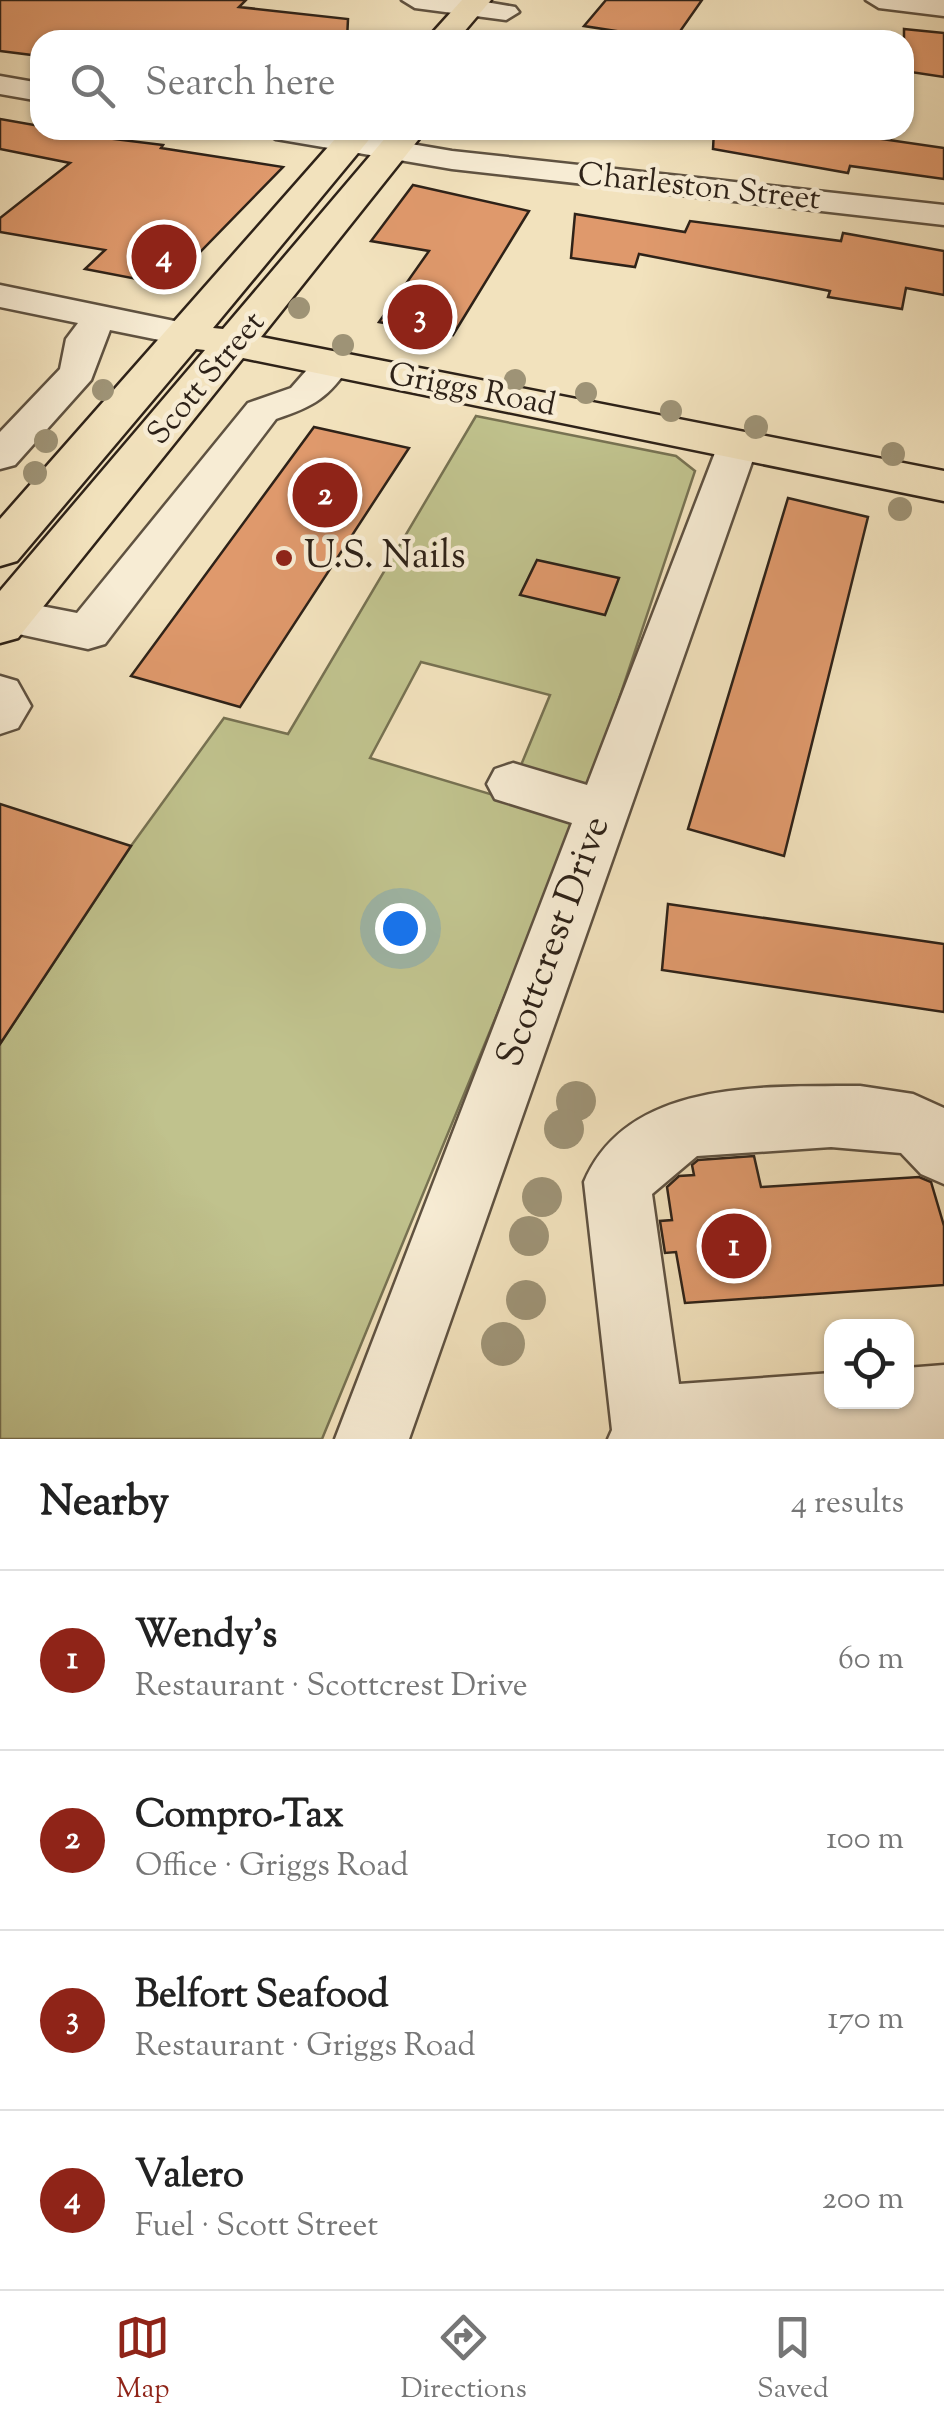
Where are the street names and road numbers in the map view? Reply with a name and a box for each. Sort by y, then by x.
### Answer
street label: Charleston Street [575,152,823,224]
street label: Scott Street [137,302,277,456]
street label: Griggs Road [384,352,560,430]
street label: Scottcrest Drive [485,809,625,1075]

